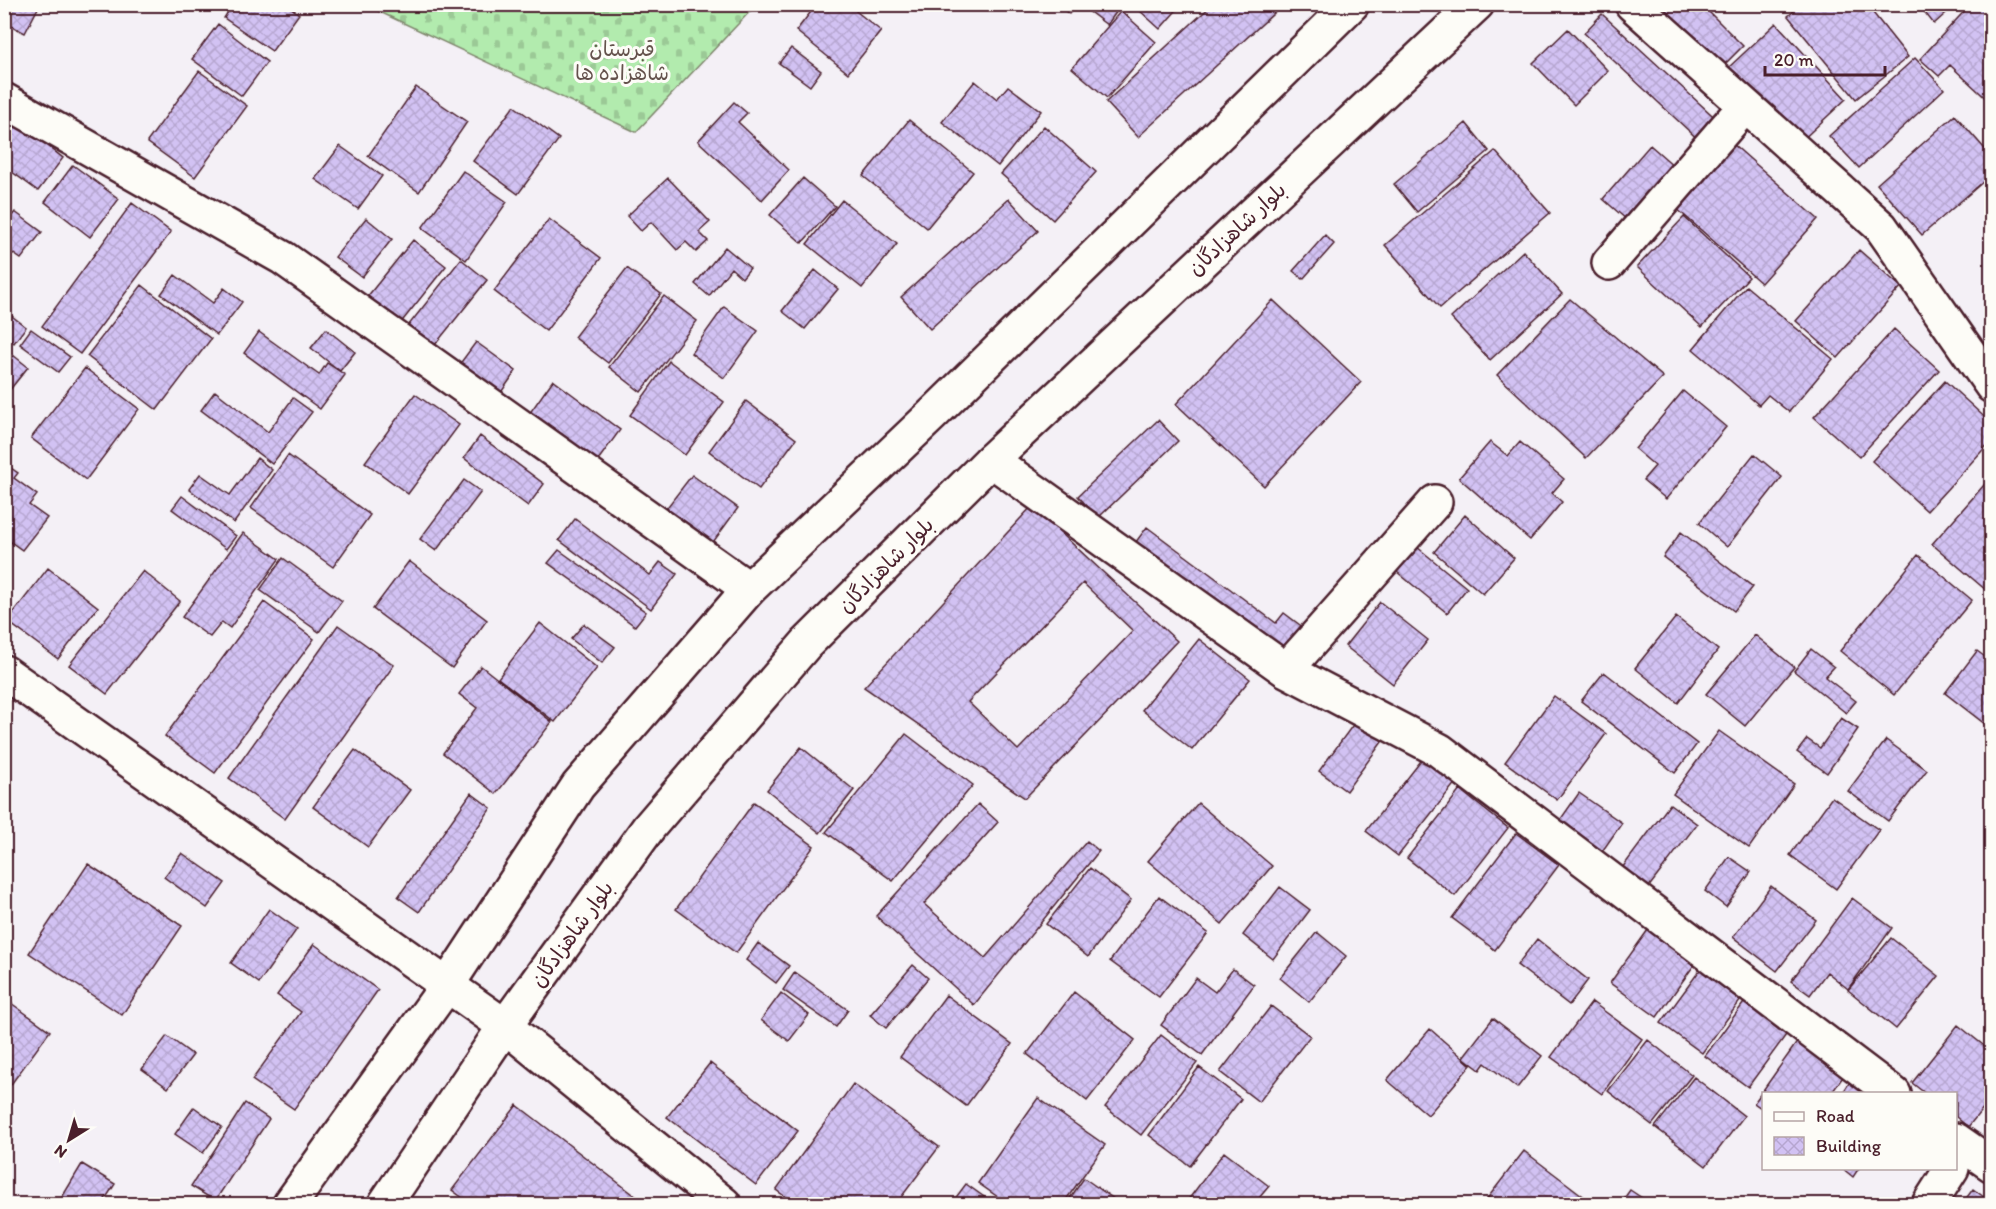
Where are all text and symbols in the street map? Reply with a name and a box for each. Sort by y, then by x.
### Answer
park label: قبرستان شاهزاده ها [575,36,669,85]
scale bar [1765,39,1885,77]
text: 20 m [1774,49,1814,71]
street label: بلوار شاهزادگان [1182,177,1292,281]
street label: بلوار شاهزادگان [833,512,939,618]
street label: بلوار شاهزادگان [525,876,619,992]
legend [1762,1092,1957,1170]
text: Road [1816,1105,1855,1127]
north arrow [39,1110,99,1170]
text: Building [1816,1135,1882,1157]
text: N [50,1141,70,1162]

